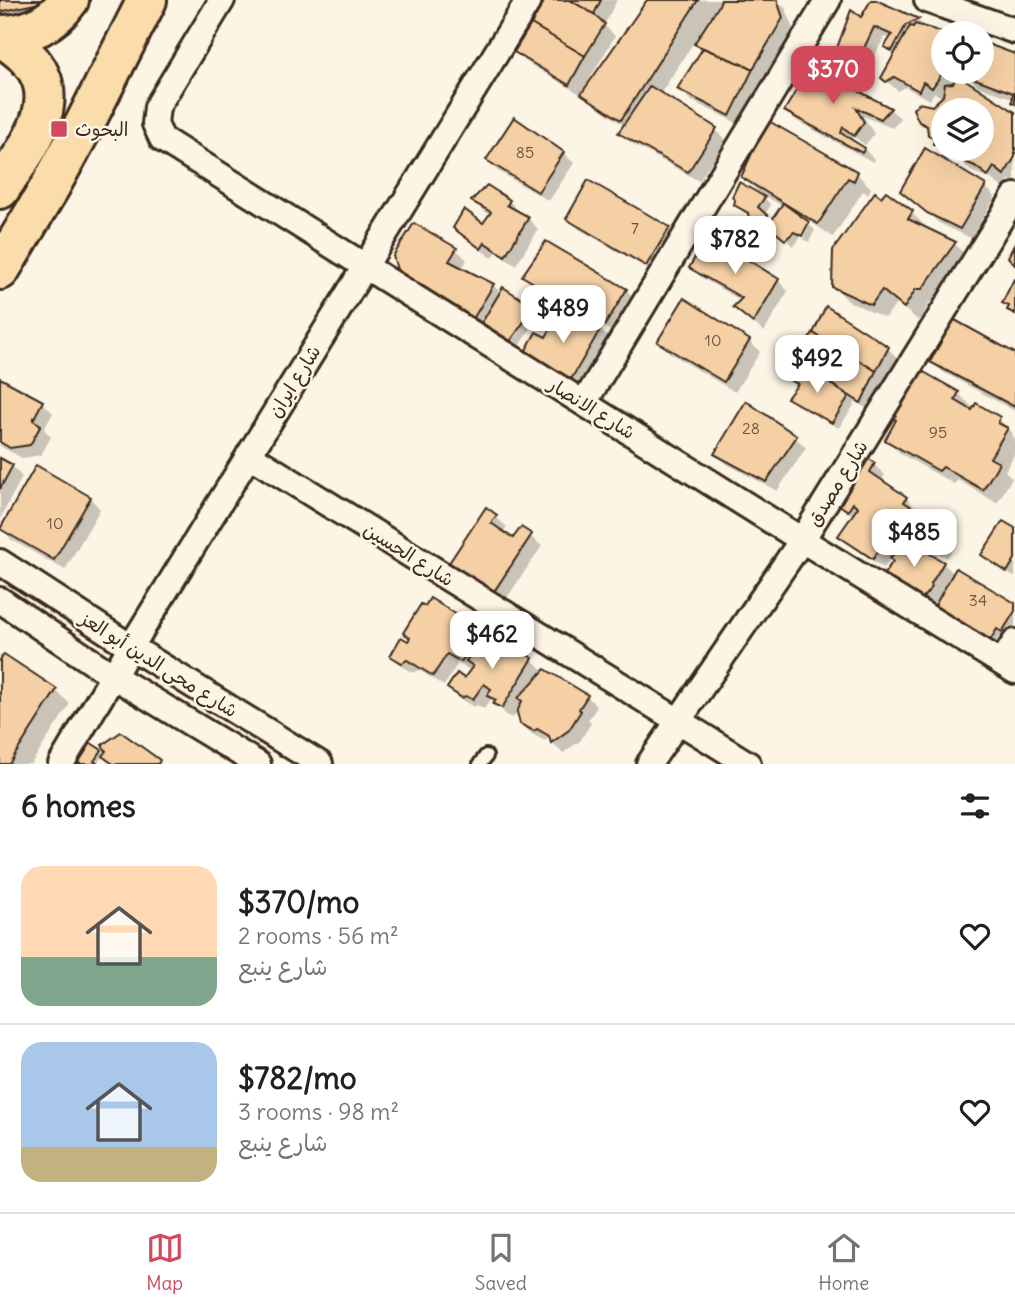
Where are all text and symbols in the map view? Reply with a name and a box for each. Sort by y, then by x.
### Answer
map controls [931,21,994,161]
button: locate [931,21,994,84]
pin: $370 [792,46,874,106]
text: $370 [807,54,859,83]
button: layers [931,98,994,161]
place label: البحوث [75,117,128,141]
marker: البحوث [49,119,69,139]
house number: 85 [516,142,534,162]
pin: $782 [694,216,776,276]
house number: 7 [631,218,639,238]
text: $782 [710,224,760,253]
pin: $489 [522,286,604,345]
text: $489 [537,293,589,322]
house number: 10 [705,330,721,350]
pin: $492 [776,336,858,395]
street label: شارع ايران [262,340,327,423]
text: $492 [791,343,843,372]
street label: شارع الانصار [541,371,640,446]
house number: 28 [742,418,760,438]
house number: 95 [929,422,947,442]
street label: شارع مصدق [801,436,875,531]
pin: $485 [873,510,955,569]
house number: 10 [47,513,63,533]
street label: شارع الحسين [358,517,459,593]
text: $485 [888,517,940,546]
house number: 34 [969,590,987,610]
street label: شارع محى الدين أبو العز [73,605,242,724]
pin: $462 [451,612,533,671]
text: $462 [466,619,518,648]
text: 6 homes [21,787,136,825]
icon: filters [956,787,994,825]
text: $370/mo [238,883,359,921]
icon: home [77,894,161,978]
icon: heart [956,917,994,955]
text: 2 rooms · 56 m² [238,921,399,950]
text: شارع ينبع [238,952,328,981]
text: $782/mo [238,1059,357,1097]
icon: home [77,1070,161,1154]
icon: heart [956,1093,994,1131]
text: 3 rooms · 98 m² [238,1097,399,1126]
text: شارع ينبع [238,1128,328,1157]
tab: Map [146,1229,184,1295]
tab: Saved [475,1229,527,1295]
tab: Home [818,1229,869,1295]

